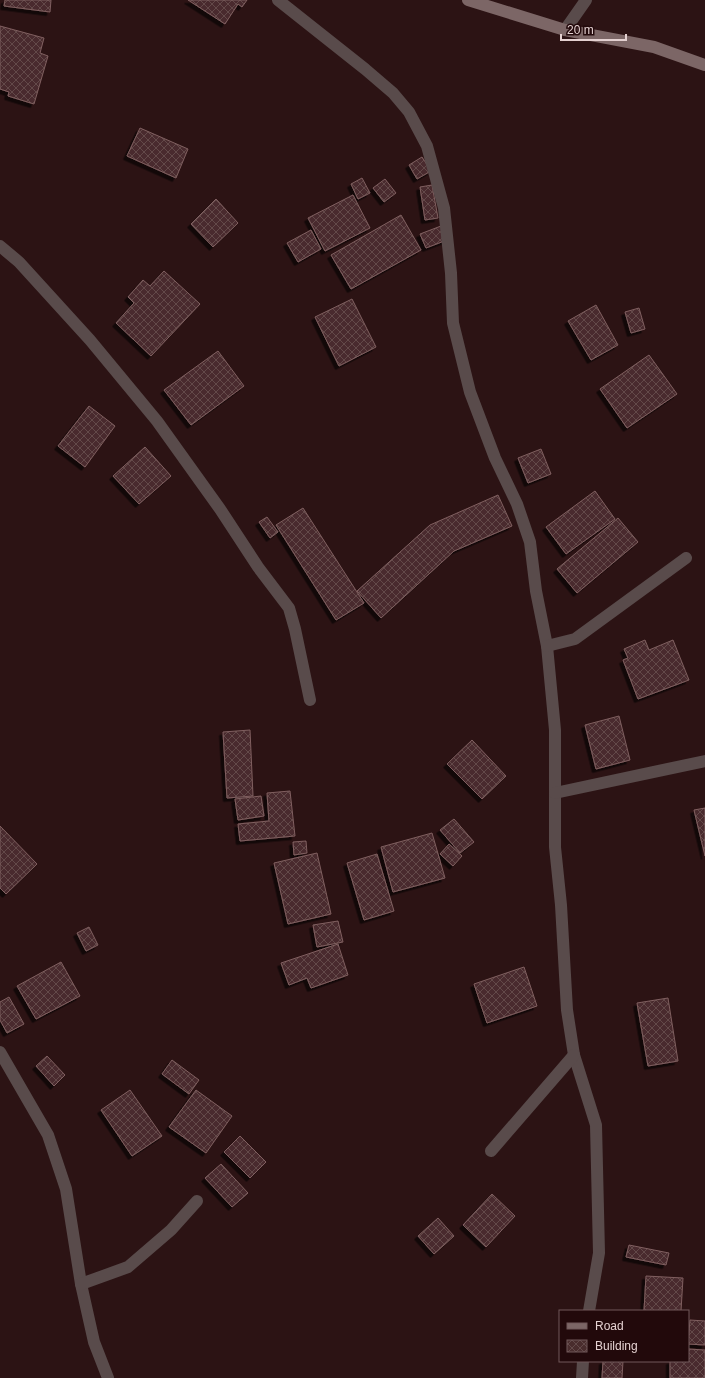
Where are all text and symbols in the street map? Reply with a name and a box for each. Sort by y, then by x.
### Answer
scale bar [561,16,626,42]
text: 20 m [567,23,594,37]
legend [559,1310,689,1362]
text: Road [595,1319,624,1333]
text: Building [595,1339,638,1353]

